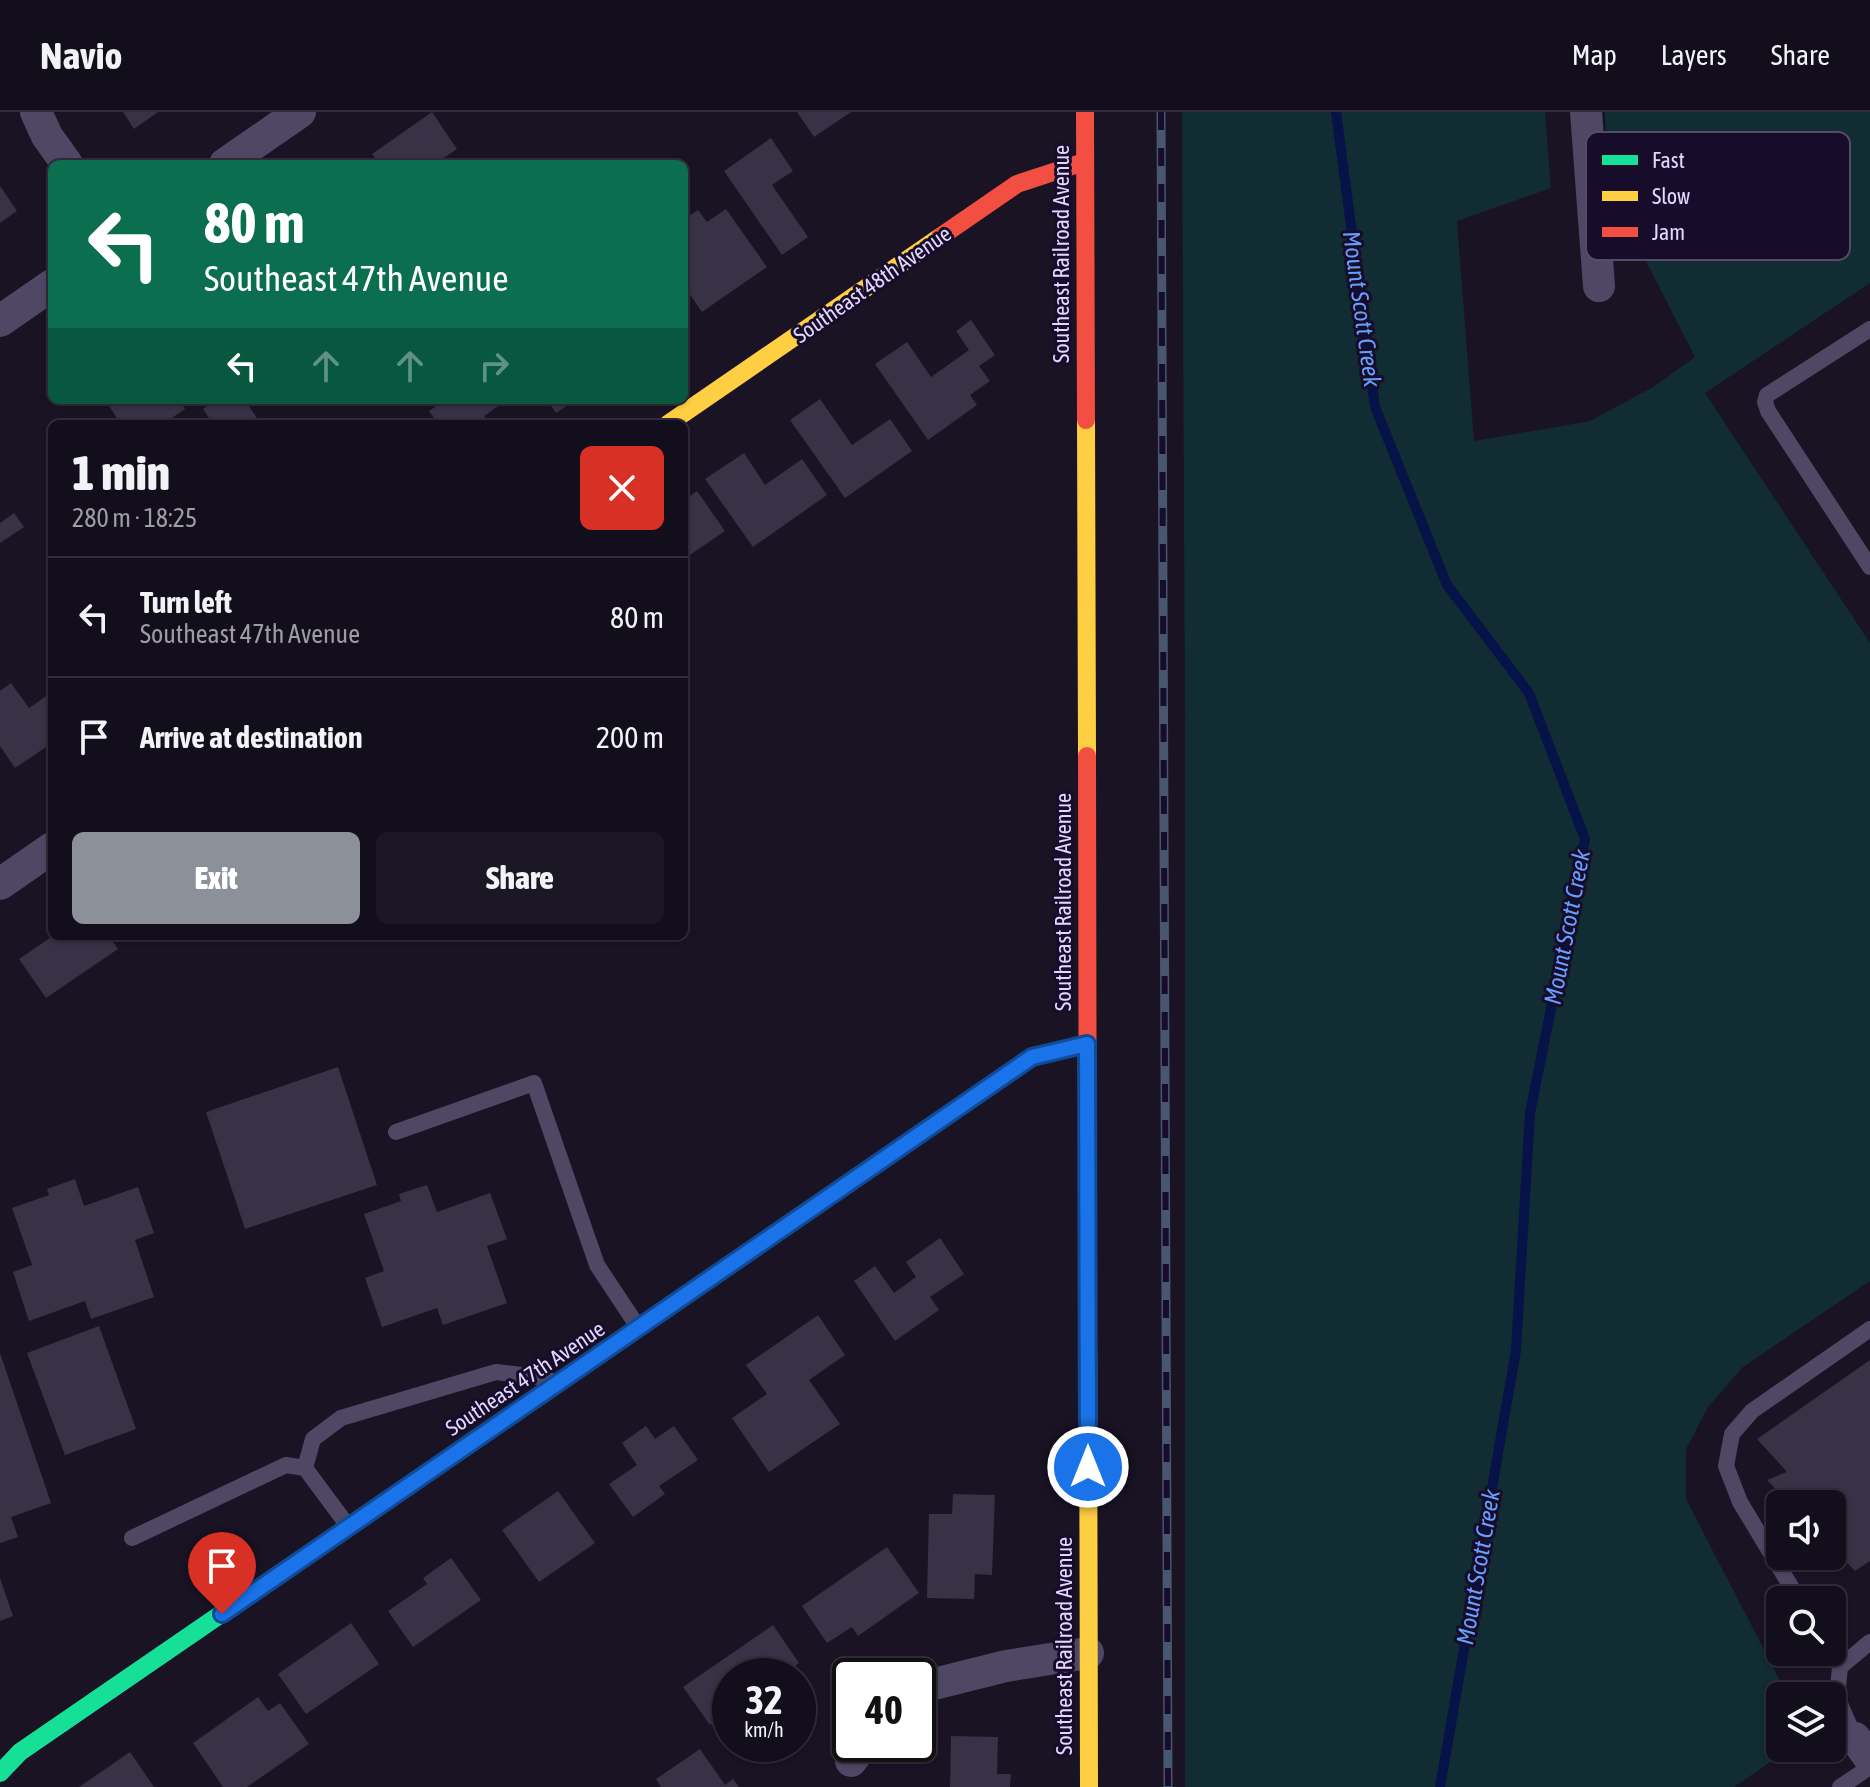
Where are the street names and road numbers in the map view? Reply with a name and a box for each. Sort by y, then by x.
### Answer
street label: Southeast Railroad Avenue [1048,145,1074,363]
street label: Southeast 48th Avenue [788,220,956,348]
street label: Southeast Railroad Avenue [1050,793,1076,1011]
street label: Southeast 47th Avenue [441,1315,609,1441]
street label: Southeast Railroad Avenue [1051,1537,1077,1755]

